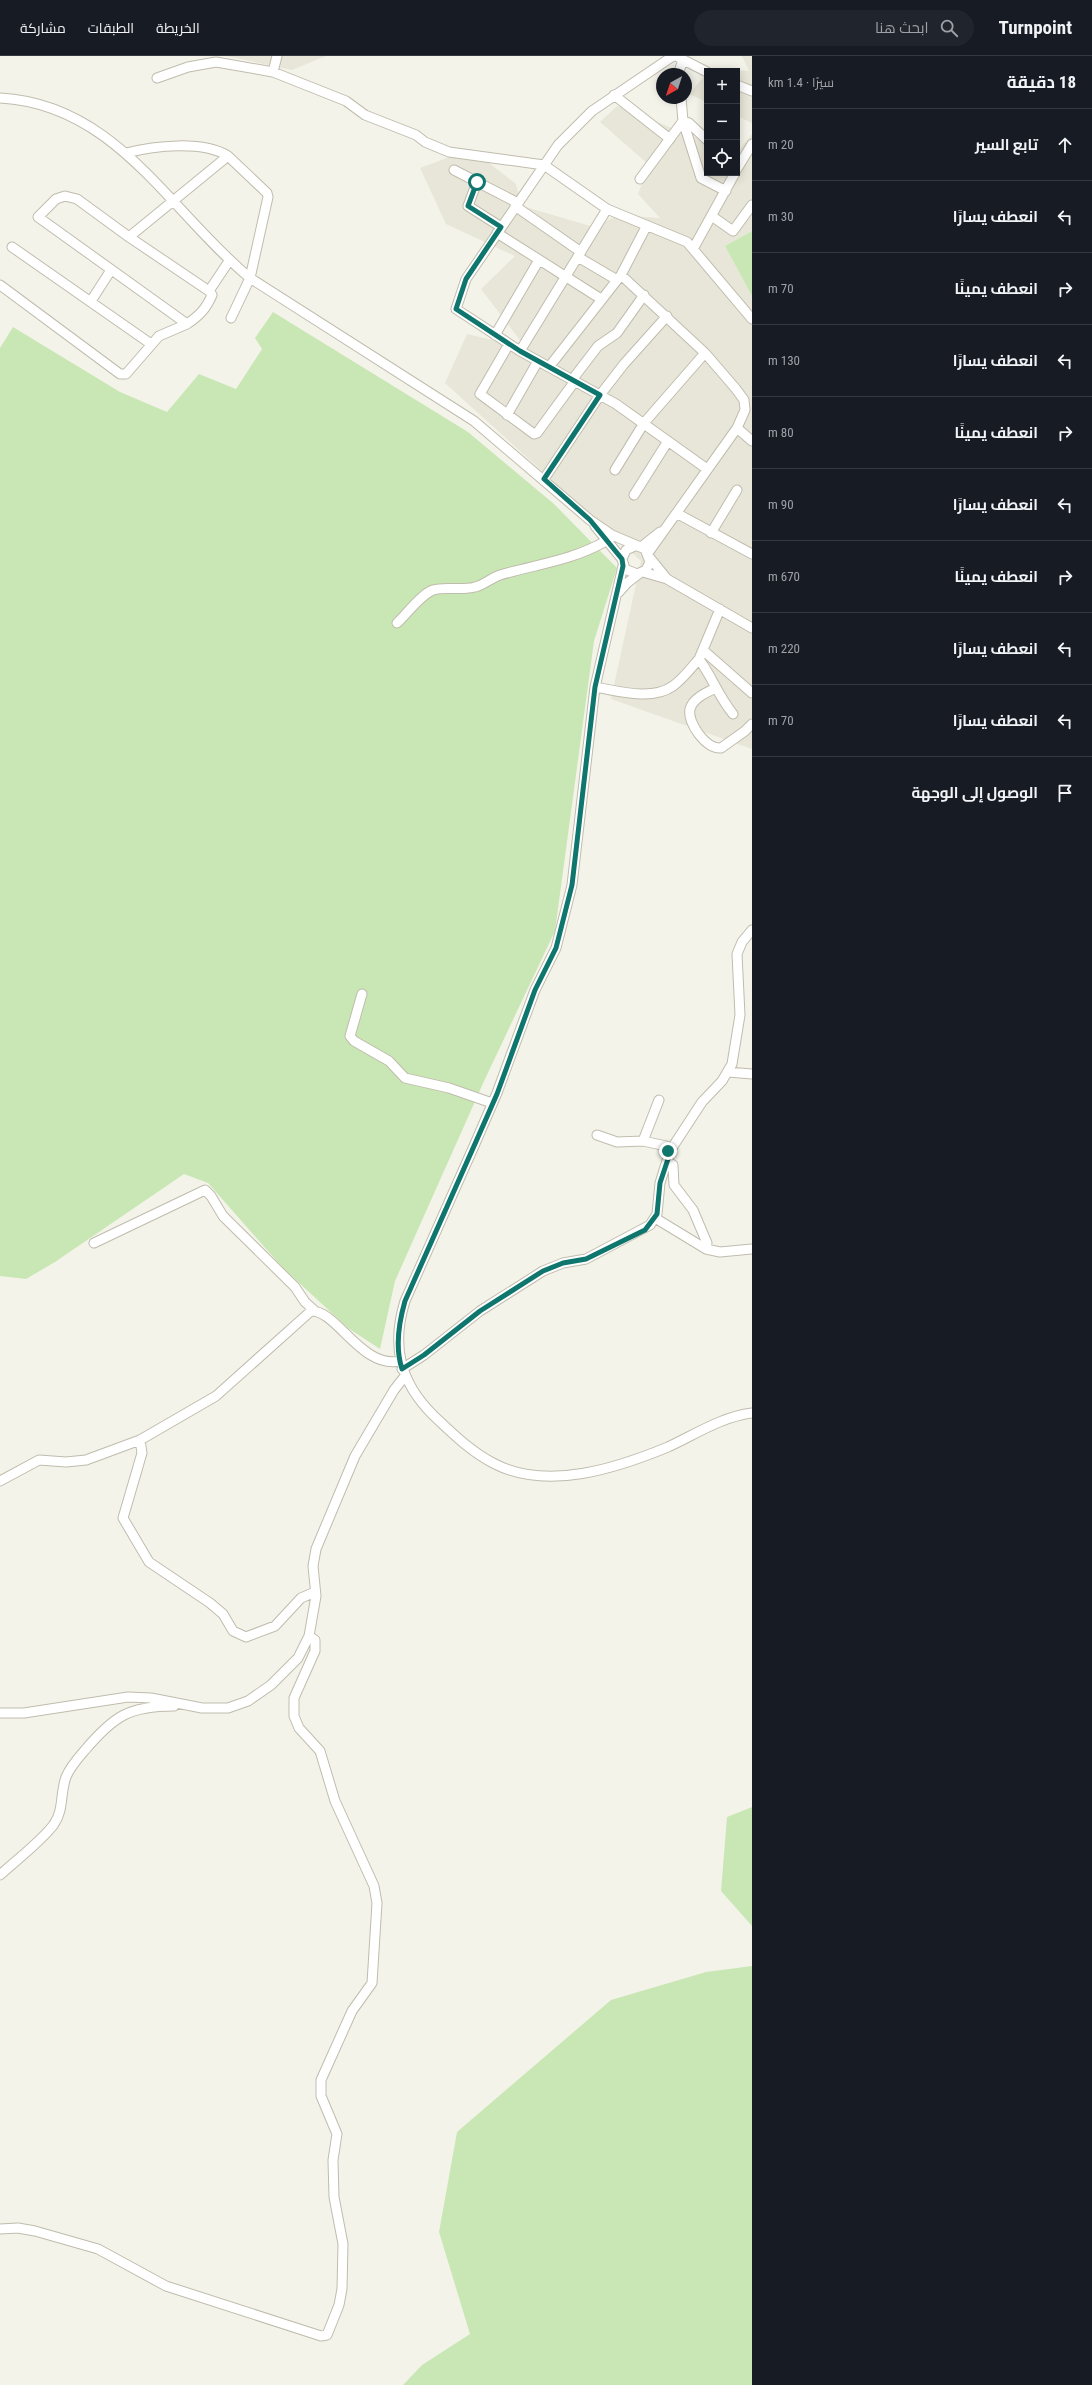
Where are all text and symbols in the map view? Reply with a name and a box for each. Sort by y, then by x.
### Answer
search box [694,10,974,46]
text: Turnpoint [998,16,1072,39]
icon: search [938,17,960,39]
text: ابحث هنا [875,19,928,37]
text: مشاركة [20,20,66,36]
text: الطبقات [88,20,134,36]
text: الخريطة [156,20,200,36]
north arrow [656,68,692,104]
map controls [704,68,740,176]
button: + [704,68,740,104]
text: 18 دقيقة [1007,72,1076,92]
text: سيرًا · 1.4 km [768,75,834,90]
button: − [704,104,740,140]
icon: ahead [1054,134,1076,156]
text: تابع السير [975,136,1038,154]
text: 20 m [768,137,794,152]
button: locate [704,140,740,176]
route start [468,173,486,191]
icon: left [1054,206,1076,228]
text: انعطف يسارًا [953,208,1038,226]
text: 30 m [768,209,794,224]
icon: right [1054,278,1076,300]
text: انعطف يمينًا [955,280,1038,298]
text: 70 m [768,281,794,296]
icon: left [1054,350,1076,372]
text: انعطف يسارًا [953,352,1038,370]
text: 130 m [768,353,800,368]
icon: right [1054,422,1076,444]
text: انعطف يمينًا [955,424,1038,442]
text: 80 m [768,425,794,440]
icon: left [1054,494,1076,516]
text: انعطف يسارًا [953,496,1038,514]
text: 90 m [768,497,794,512]
icon: right [1054,566,1076,588]
text: انعطف يمينًا [955,568,1038,586]
text: 670 m [768,569,800,584]
icon: left [1054,638,1076,660]
text: انعطف يسارًا [953,640,1038,658]
text: 220 m [768,641,800,656]
icon: left [1054,710,1076,732]
text: انعطف يسارًا [953,712,1038,730]
text: 70 m [768,713,794,728]
icon: arrive [1054,782,1076,804]
text: الوصول إلى الوجهة [912,784,1038,802]
route end [659,1142,677,1160]

